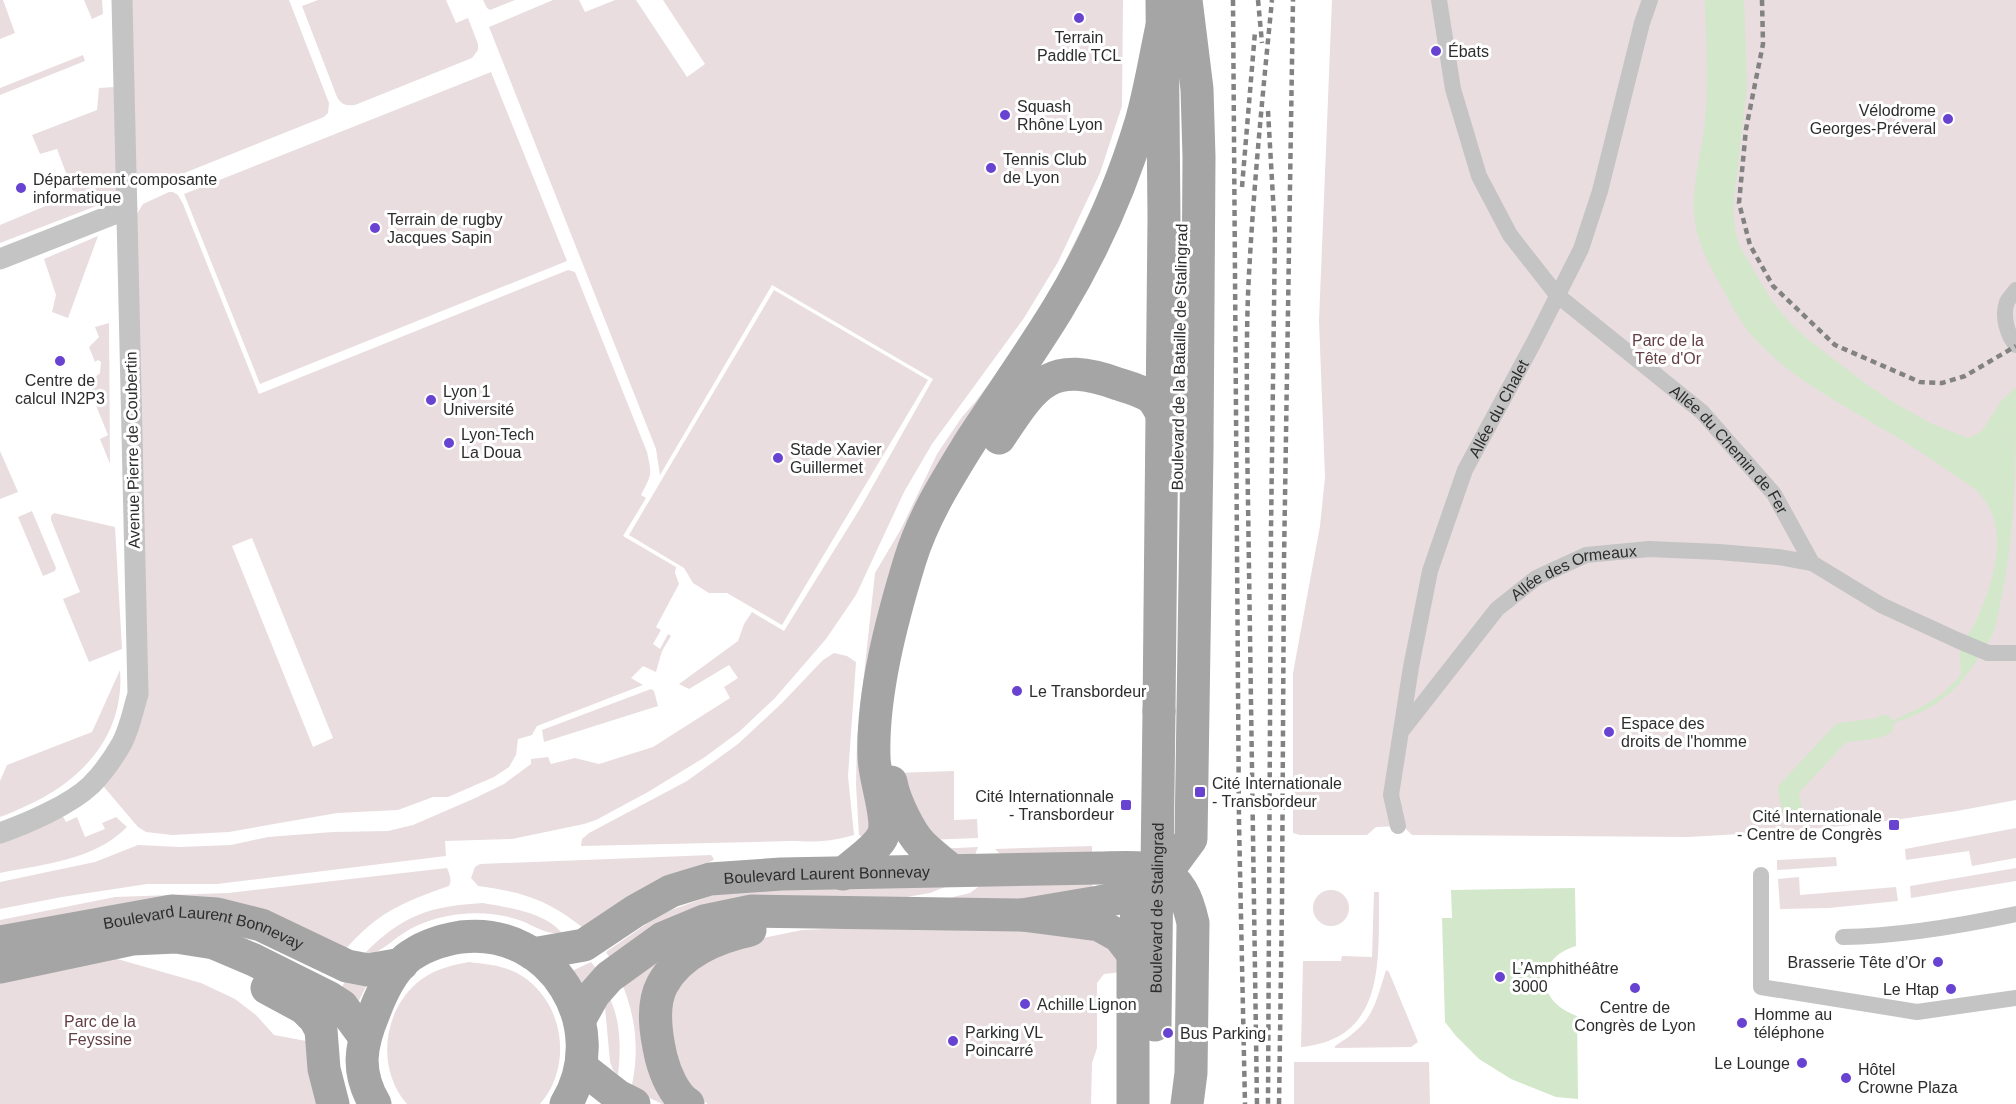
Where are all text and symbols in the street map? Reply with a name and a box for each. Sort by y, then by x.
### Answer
marker: Terrain Paddle TCL [1072,11,1086,25]
place label: Terrain Paddle TCL [1037,29,1121,64]
place label: Ébats [1448,42,1489,60]
marker: Ébats [1429,44,1443,58]
place label: Squash Rhône Lyon [1017,98,1103,133]
place label: Vélodrome Georges-Préveral [1810,102,1936,137]
marker: Squash Rhône Lyon [998,108,1012,122]
marker: Vélodrome Georges-Préveral [1941,112,1955,126]
place label: Tennis Club de Lyon [1003,151,1087,186]
marker: Tennis Club de Lyon [984,161,998,175]
place label: Département composante informatique [33,171,217,206]
marker: Département composante informatique [14,181,28,195]
place label: Terrain de rugby Jacques Sapin [387,211,503,246]
marker: Terrain de rugby Jacques Sapin [368,221,382,235]
street label: Boulevard de la Bataille de Stalingrad [1169,223,1190,491]
park label: Parc de la Tête d'Or [1632,332,1704,367]
street label: Avenue Pierre de Coubertin [122,351,143,549]
marker: Centre de calcul IN2P3 [53,354,67,368]
street label: Allée du Chalet [1465,356,1532,461]
place label: Centre de calcul IN2P3 [15,372,105,407]
street label: Allée du Chemin de Fer [1667,382,1791,517]
place label: Lyon 1 Université [443,383,514,418]
marker: Lyon 1 Université [424,393,438,407]
place label: Lyon-Tech La Doua [461,426,534,461]
marker: Lyon-Tech La Doua [442,436,456,450]
place label: Stade Xavier Guillermet [790,441,882,476]
marker: Stade Xavier Guillermet [771,451,785,465]
street label: Allée des Ormeaux [1507,542,1637,604]
place label: Le Transbordeur [1029,683,1147,700]
marker: Le Transbordeur [1010,684,1024,698]
place label: Espace des droits de l'homme [1621,715,1747,750]
marker: Espace des droits de l'homme [1602,725,1616,739]
place label: Cité Internationale - Transbordeur [1212,775,1342,810]
marker: Cité Internationale - Transbordeur [1193,785,1207,799]
place label: Cité Internationnale - Transbordeur [975,788,1115,823]
marker: Cité Internationnale - Transbordeur [1119,798,1133,812]
place label: Cité Internationale - Centre de Congrès [1737,808,1882,843]
marker: Cité Internationale - Centre de Congrès [1887,818,1901,832]
street label: Boulevard de Stalingrad [1147,822,1167,994]
street label: Boulevard Laurent Bonnevay [723,863,930,887]
street label: Boulevard Laurent Bonnevay [102,903,306,953]
place label: Brasserie Tête d’Or [1788,954,1927,971]
marker: Brasserie Tête d’Or [1931,955,1945,969]
place label: L’Amphithéâtre 3000 [1512,960,1619,995]
marker: L’Amphithéâtre 3000 [1493,970,1507,984]
marker: Centre de Congrès de Lyon [1628,981,1642,995]
place label: Le Htap [1883,981,1939,998]
marker: Le Htap [1944,982,1958,996]
place label: Achille Lignon [1037,996,1137,1013]
marker: Achille Lignon [1018,997,1032,1011]
place label: Centre de Congrès de Lyon [1574,999,1696,1034]
place label: Homme au téléphone [1754,1006,1832,1041]
park label: Parc de la Feyssine [64,1013,136,1048]
marker: Homme au téléphone [1735,1016,1749,1030]
place label: Parking VL Poincarré [965,1024,1043,1059]
place label: Bus Parking [1180,1025,1266,1042]
marker: Bus Parking [1161,1026,1175,1040]
marker: Parking VL Poincarré [946,1034,960,1048]
place label: Le Lounge [1714,1055,1790,1072]
marker: Le Lounge [1795,1056,1809,1070]
place label: Hôtel Crowne Plaza [1858,1061,1958,1096]
marker: Hôtel Crowne Plaza [1839,1071,1853,1085]

